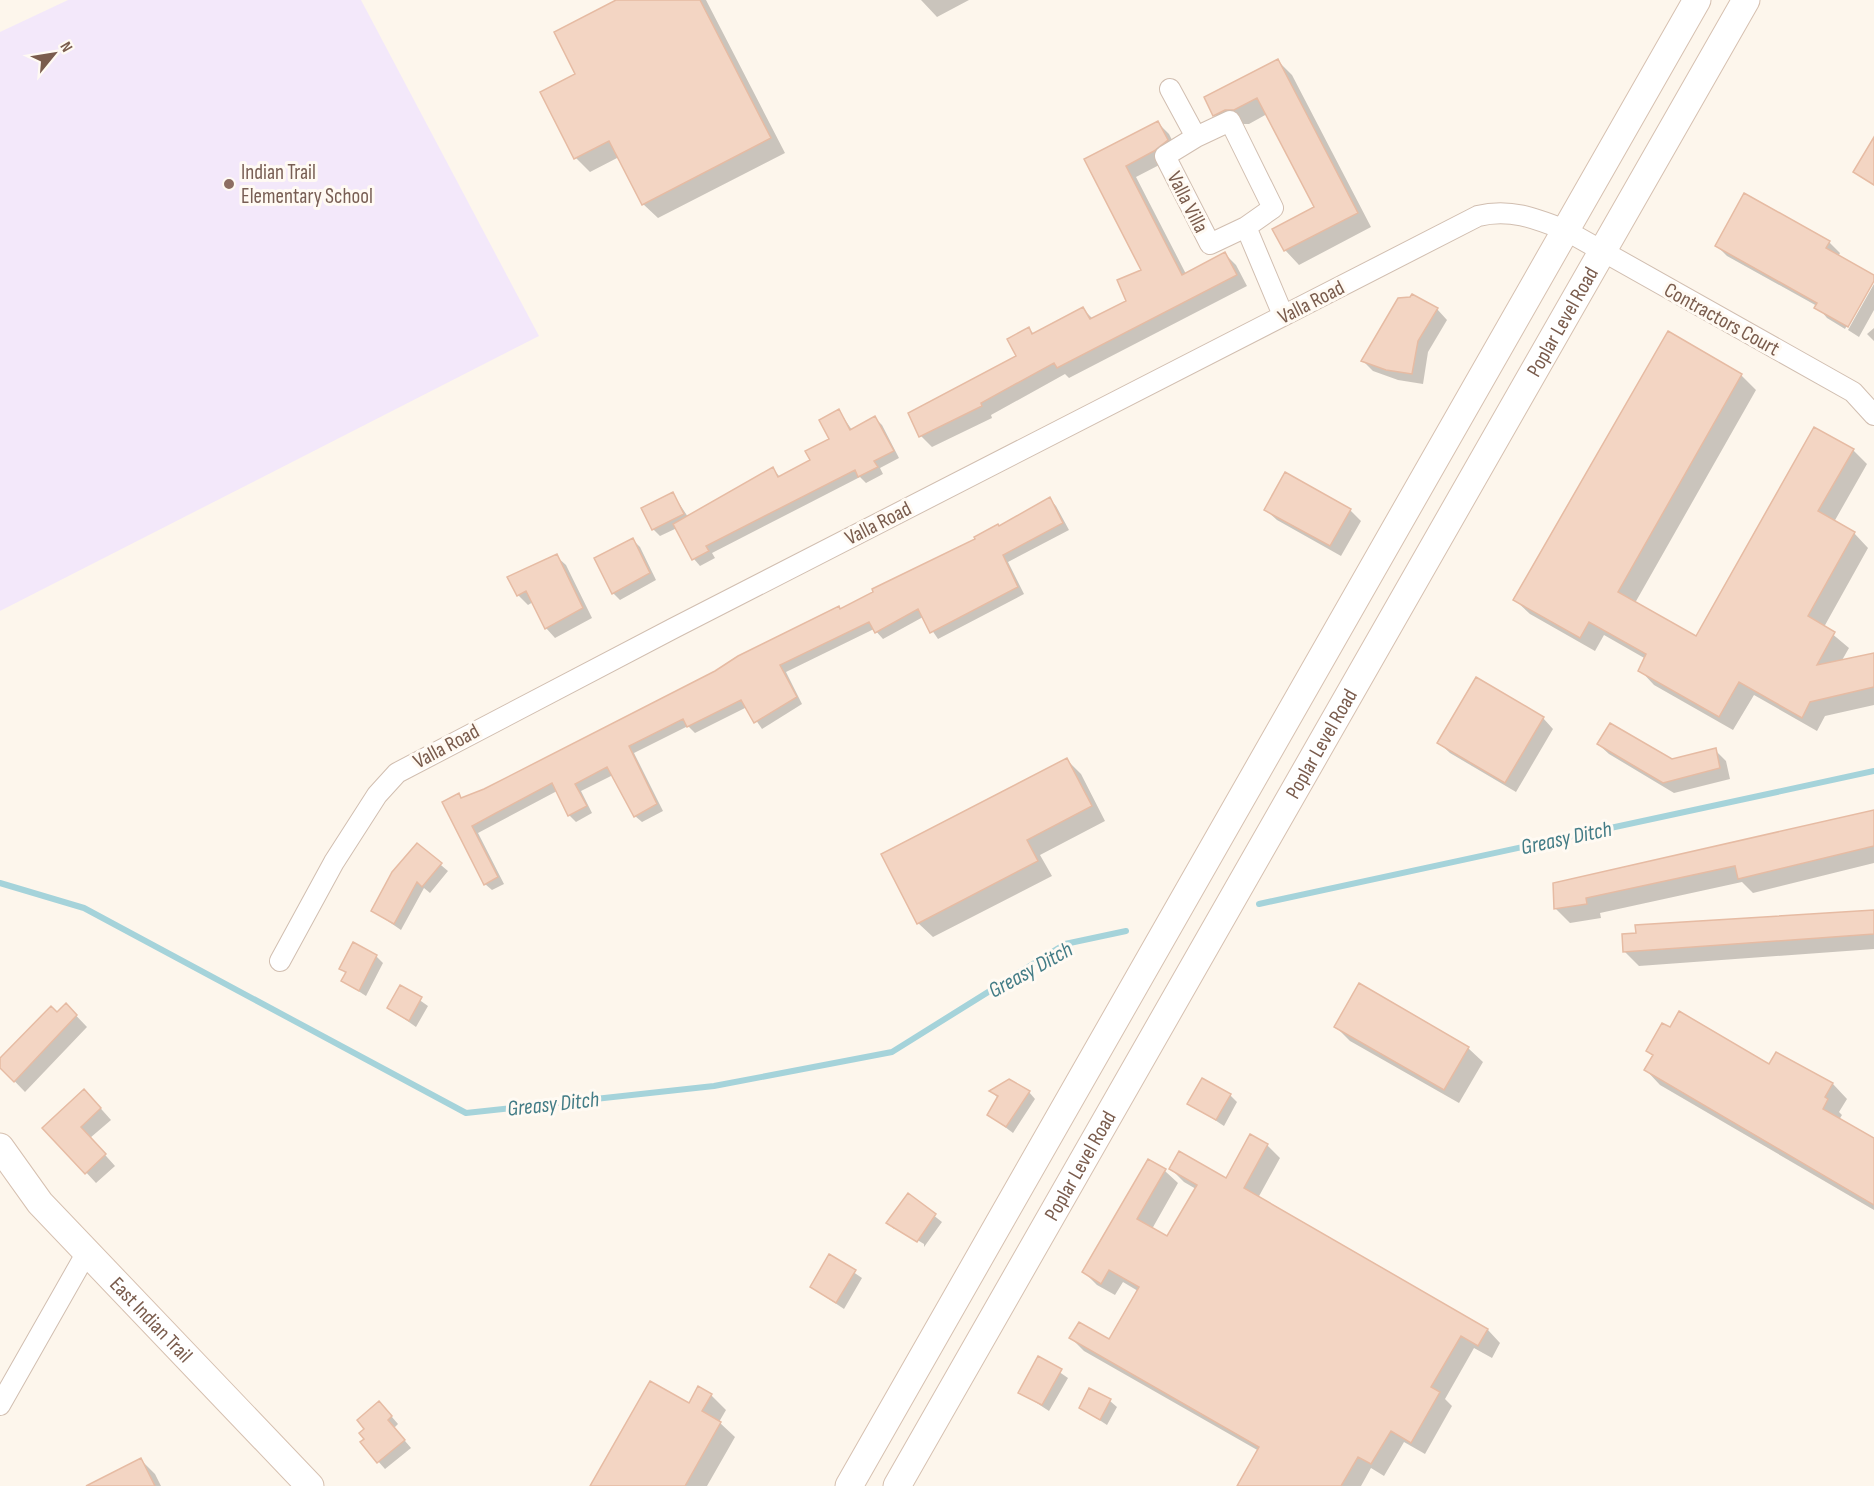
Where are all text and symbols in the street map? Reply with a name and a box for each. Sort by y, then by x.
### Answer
north arrow [24,24,84,84]
text: N [55,39,76,56]
place label: Indian Trail Elementary School [241,160,373,209]
street label: Valla Villa [1162,167,1214,237]
marker: Indian Trail Elementary School [222,177,236,191]
street label: Poplar Level Road [1522,263,1604,381]
street label: Valla Road [1274,275,1349,330]
street label: Contractors Court [1660,277,1784,361]
street label: Valla Road [841,496,916,551]
street label: Poplar Level Road [1280,685,1363,803]
street label: Valla Road [409,719,483,774]
water label: Greasy Ditch [1518,816,1614,861]
water label: Greasy Ditch [984,936,1078,1004]
water label: Greasy Ditch [506,1086,600,1123]
street label: Poplar Level Road [1039,1107,1122,1225]
street label: East Indian Trail [104,1272,197,1368]

